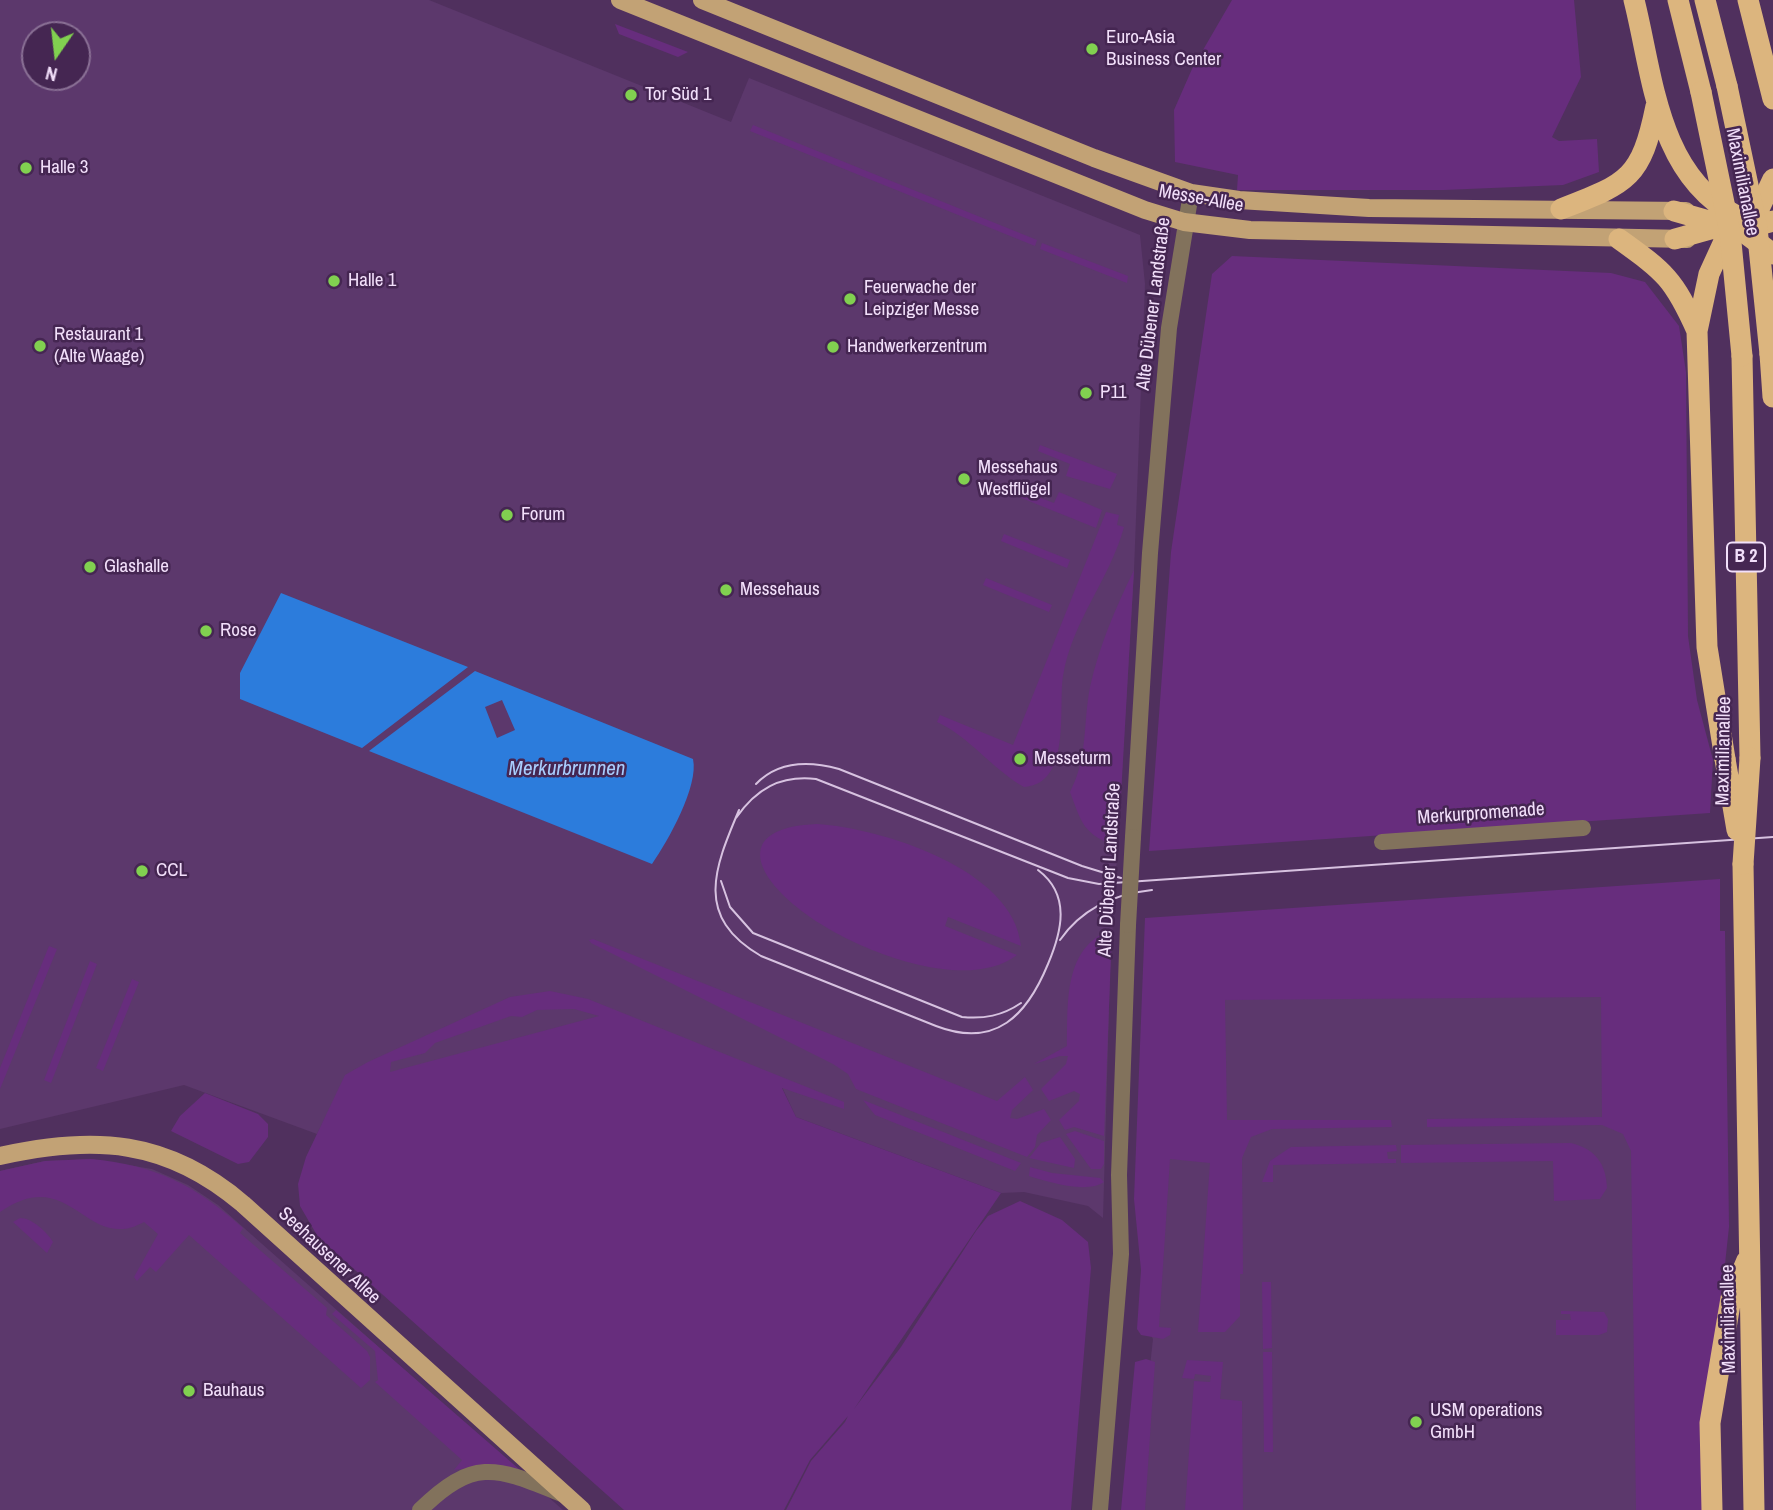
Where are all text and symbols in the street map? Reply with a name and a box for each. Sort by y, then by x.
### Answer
north arrow [21,21,91,91]
place label: Euro-Asia Business Center [1106,27,1221,71]
marker: Euro-Asia Business Center [1084,41,1100,57]
text: N [43,60,60,88]
place label: Tor Süd 1 [645,84,712,106]
marker: Tor Süd 1 [623,87,639,103]
street label: Maximilianallee [1720,126,1764,238]
place label: Halle 3 [40,157,88,179]
marker: Halle 3 [18,160,34,176]
street label: Messe-Allee [1157,180,1245,218]
street label: Alte Dübener Landstraße [1132,216,1176,392]
place label: Halle 1 [348,270,396,292]
marker: Halle 1 [326,273,342,289]
place label: Feuerwache der Leipziger Messe [864,277,979,321]
marker: Feuerwache der Leipziger Messe [842,291,858,307]
place label: Restaurant 1 (Alte Waage) [54,324,144,368]
place label: Handwerkerzentrum [847,336,987,358]
marker: Restaurant 1 (Alte Waage) [32,338,48,354]
marker: Handwerkerzentrum [825,339,841,355]
place label: P11 [1100,382,1127,404]
marker: P11 [1078,385,1094,401]
place label: Messehaus Westflügel [978,457,1058,501]
marker: Messehaus Westflügel [956,471,972,487]
place label: Forum [521,504,565,526]
marker: Forum [499,507,515,523]
road number: B 2 [1727,542,1765,572]
place label: Glashalle [104,556,169,578]
marker: Glashalle [82,559,98,575]
place label: Messehaus [740,579,820,601]
marker: Messehaus [718,582,734,598]
place label: Rose [220,620,256,642]
marker: Rose [198,623,214,639]
street label: Maximilianallee [1712,696,1736,806]
place label: Messeturm [1034,748,1111,770]
marker: Messeturm [1012,751,1028,767]
water label: Merkurbrunnen [509,756,625,782]
street label: Alte Dübener Landstraße [1094,782,1126,958]
street label: Merkurpromenade [1417,798,1545,830]
place label: CCL [156,860,187,882]
marker: CCL [134,863,150,879]
street label: Seehausener Allee [273,1203,385,1309]
street label: Maximilianallee [1717,1264,1741,1374]
place label: Bauhaus [203,1380,265,1402]
marker: Bauhaus [181,1383,197,1399]
place label: USM operations GmbH [1430,1400,1543,1444]
marker: USM operations GmbH [1408,1414,1424,1430]

